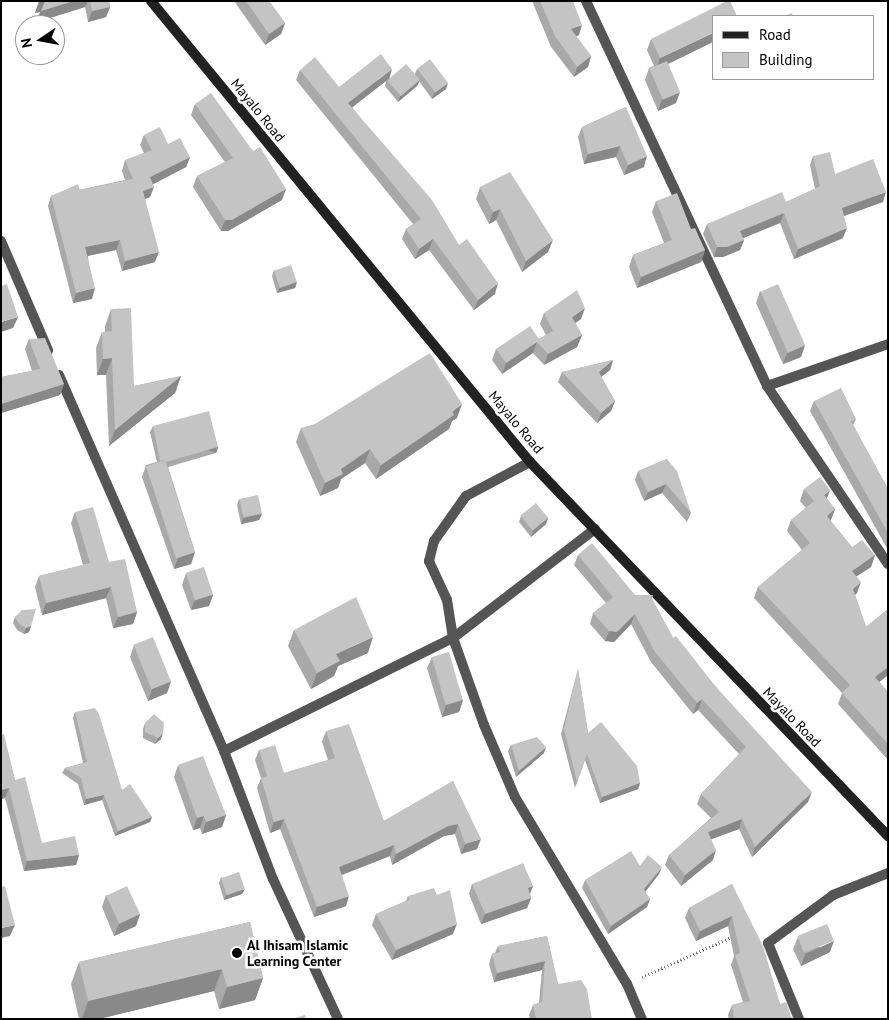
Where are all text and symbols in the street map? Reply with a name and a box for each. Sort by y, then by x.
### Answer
north arrow [15,15,65,65]
legend [712,15,874,80]
text: Road [759,25,791,44]
text: N [17,37,36,49]
text: Building [759,50,813,69]
street label: Mayalo Road [227,75,289,145]
street label: Mayalo Road [485,387,547,457]
street label: Mayalo Road [759,684,825,750]
place label: Al Ihisam Islamic Learning Center [247,937,348,970]
marker: Al Ihisam Islamic Learning Center [231,947,243,959]

